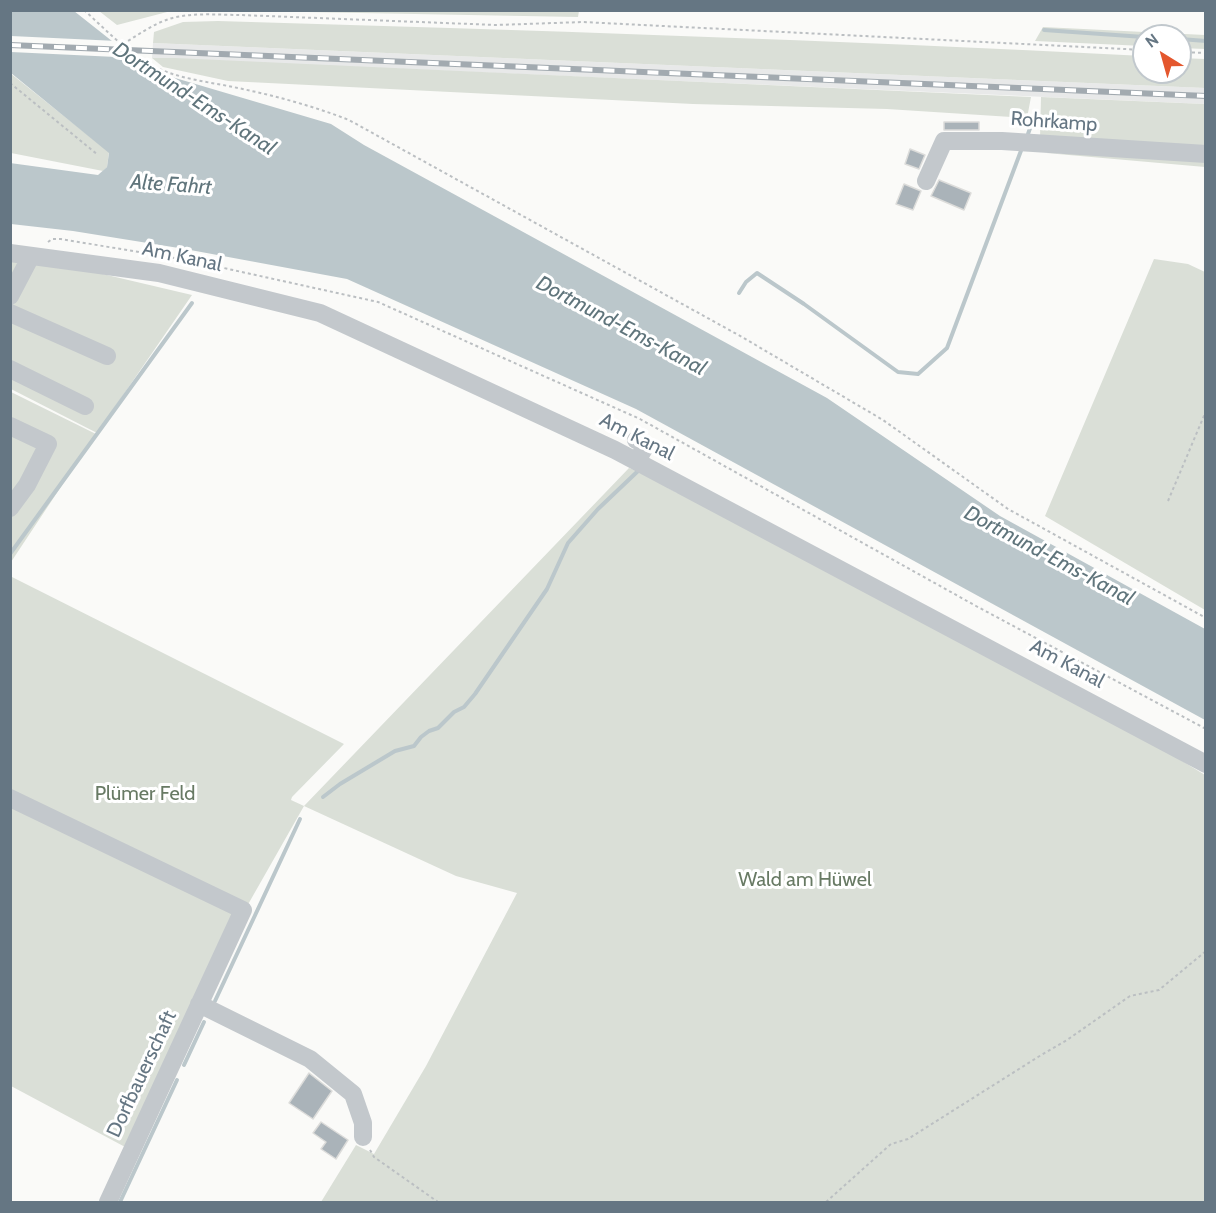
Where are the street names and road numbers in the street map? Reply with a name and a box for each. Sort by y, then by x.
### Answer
street label: Rohrkamp [1010,107,1098,137]
street label: Am Kanal [140,237,224,277]
street label: Am Kanal [596,408,678,466]
street label: Am Kanal [1026,634,1108,694]
street label: Dorfbauerschaft [102,1007,182,1141]

